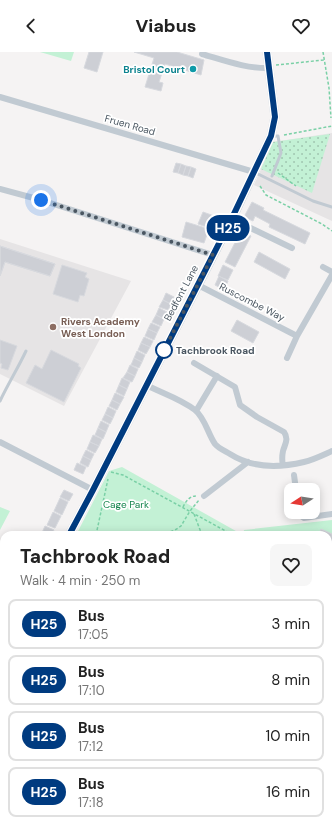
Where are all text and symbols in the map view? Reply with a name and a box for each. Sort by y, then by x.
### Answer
text: Viabus [135,14,197,38]
icon: back [20,15,42,37]
icon: heart [290,15,312,37]
place label: Bristol Court [123,63,185,76]
marker: Bristol Court [188,64,198,74]
street label: Fruen Road [103,112,157,138]
your location [31,190,51,210]
line badge: H25 [205,215,251,241]
text: H25 [215,219,241,237]
street label: Bedfont Lane [161,262,201,323]
street label: Ruscombe Way [217,280,287,324]
place label: Rivers Academy West London [61,315,140,340]
marker: Rivers Academy West London [48,322,58,332]
marker: Tachbrook Road [155,341,173,359]
place label: Tachbrook Road [176,344,255,357]
north arrow [284,483,320,519]
map controls [284,483,320,519]
park label: Cage Park [103,498,149,511]
text: Tachbrook Road [20,544,170,569]
button: heart [270,544,312,586]
text: Walk · 4 min · 250 m [20,572,140,589]
text: Bus [78,606,105,626]
text: 3 min [272,614,310,634]
text: H25 [31,615,57,633]
text: 17:05 [78,626,108,643]
text: Bus [78,662,105,682]
text: 8 min [271,670,310,690]
text: H25 [31,671,57,689]
text: 17:10 [78,682,105,699]
text: Bus [78,718,105,738]
text: 10 min [265,726,310,746]
text: H25 [31,727,57,745]
text: 17:12 [78,738,103,755]
text: Bus [78,774,105,794]
text: 16 min [266,782,310,802]
text: H25 [31,783,57,801]
text: 17:18 [78,794,104,811]

